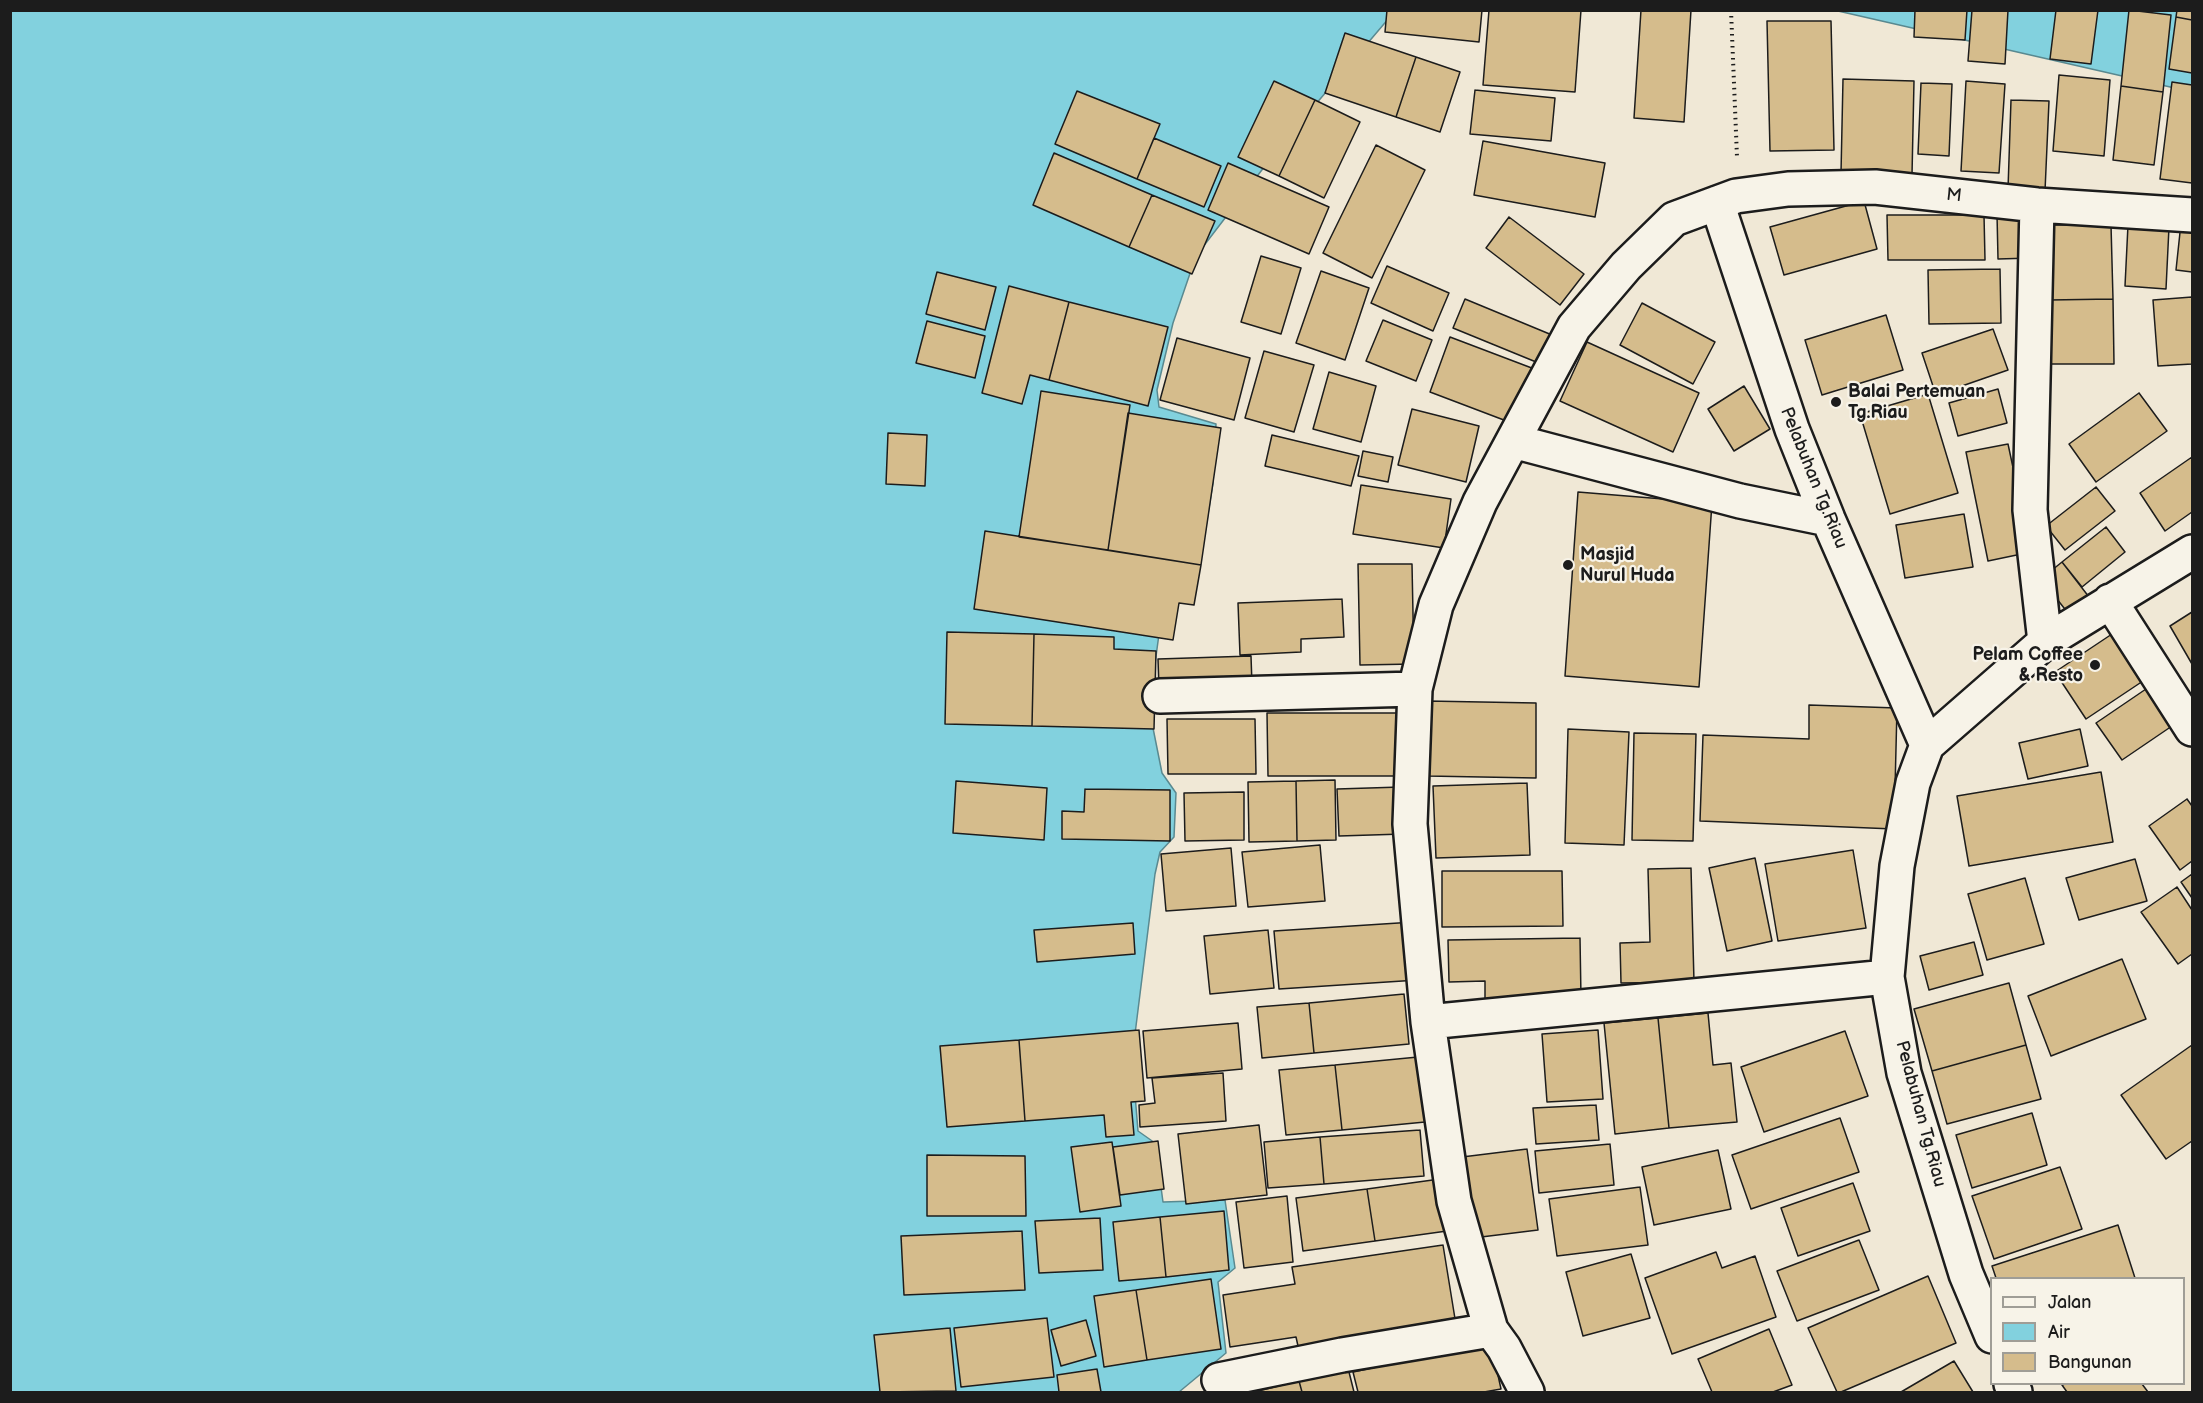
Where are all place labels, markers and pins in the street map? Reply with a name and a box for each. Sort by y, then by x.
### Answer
place label: Balai Pertemuan Tg.Riau [1848,381,1985,424]
marker: Balai Pertemuan Tg.Riau [1829,395,1843,409]
place label: Masjid Nurul Huda [1580,544,1675,586]
marker: Masjid Nurul Huda [1561,558,1575,572]
place label: Pelam Coffee & Resto [1972,644,2083,686]
marker: Pelam Coffee & Resto [2088,658,2102,672]

